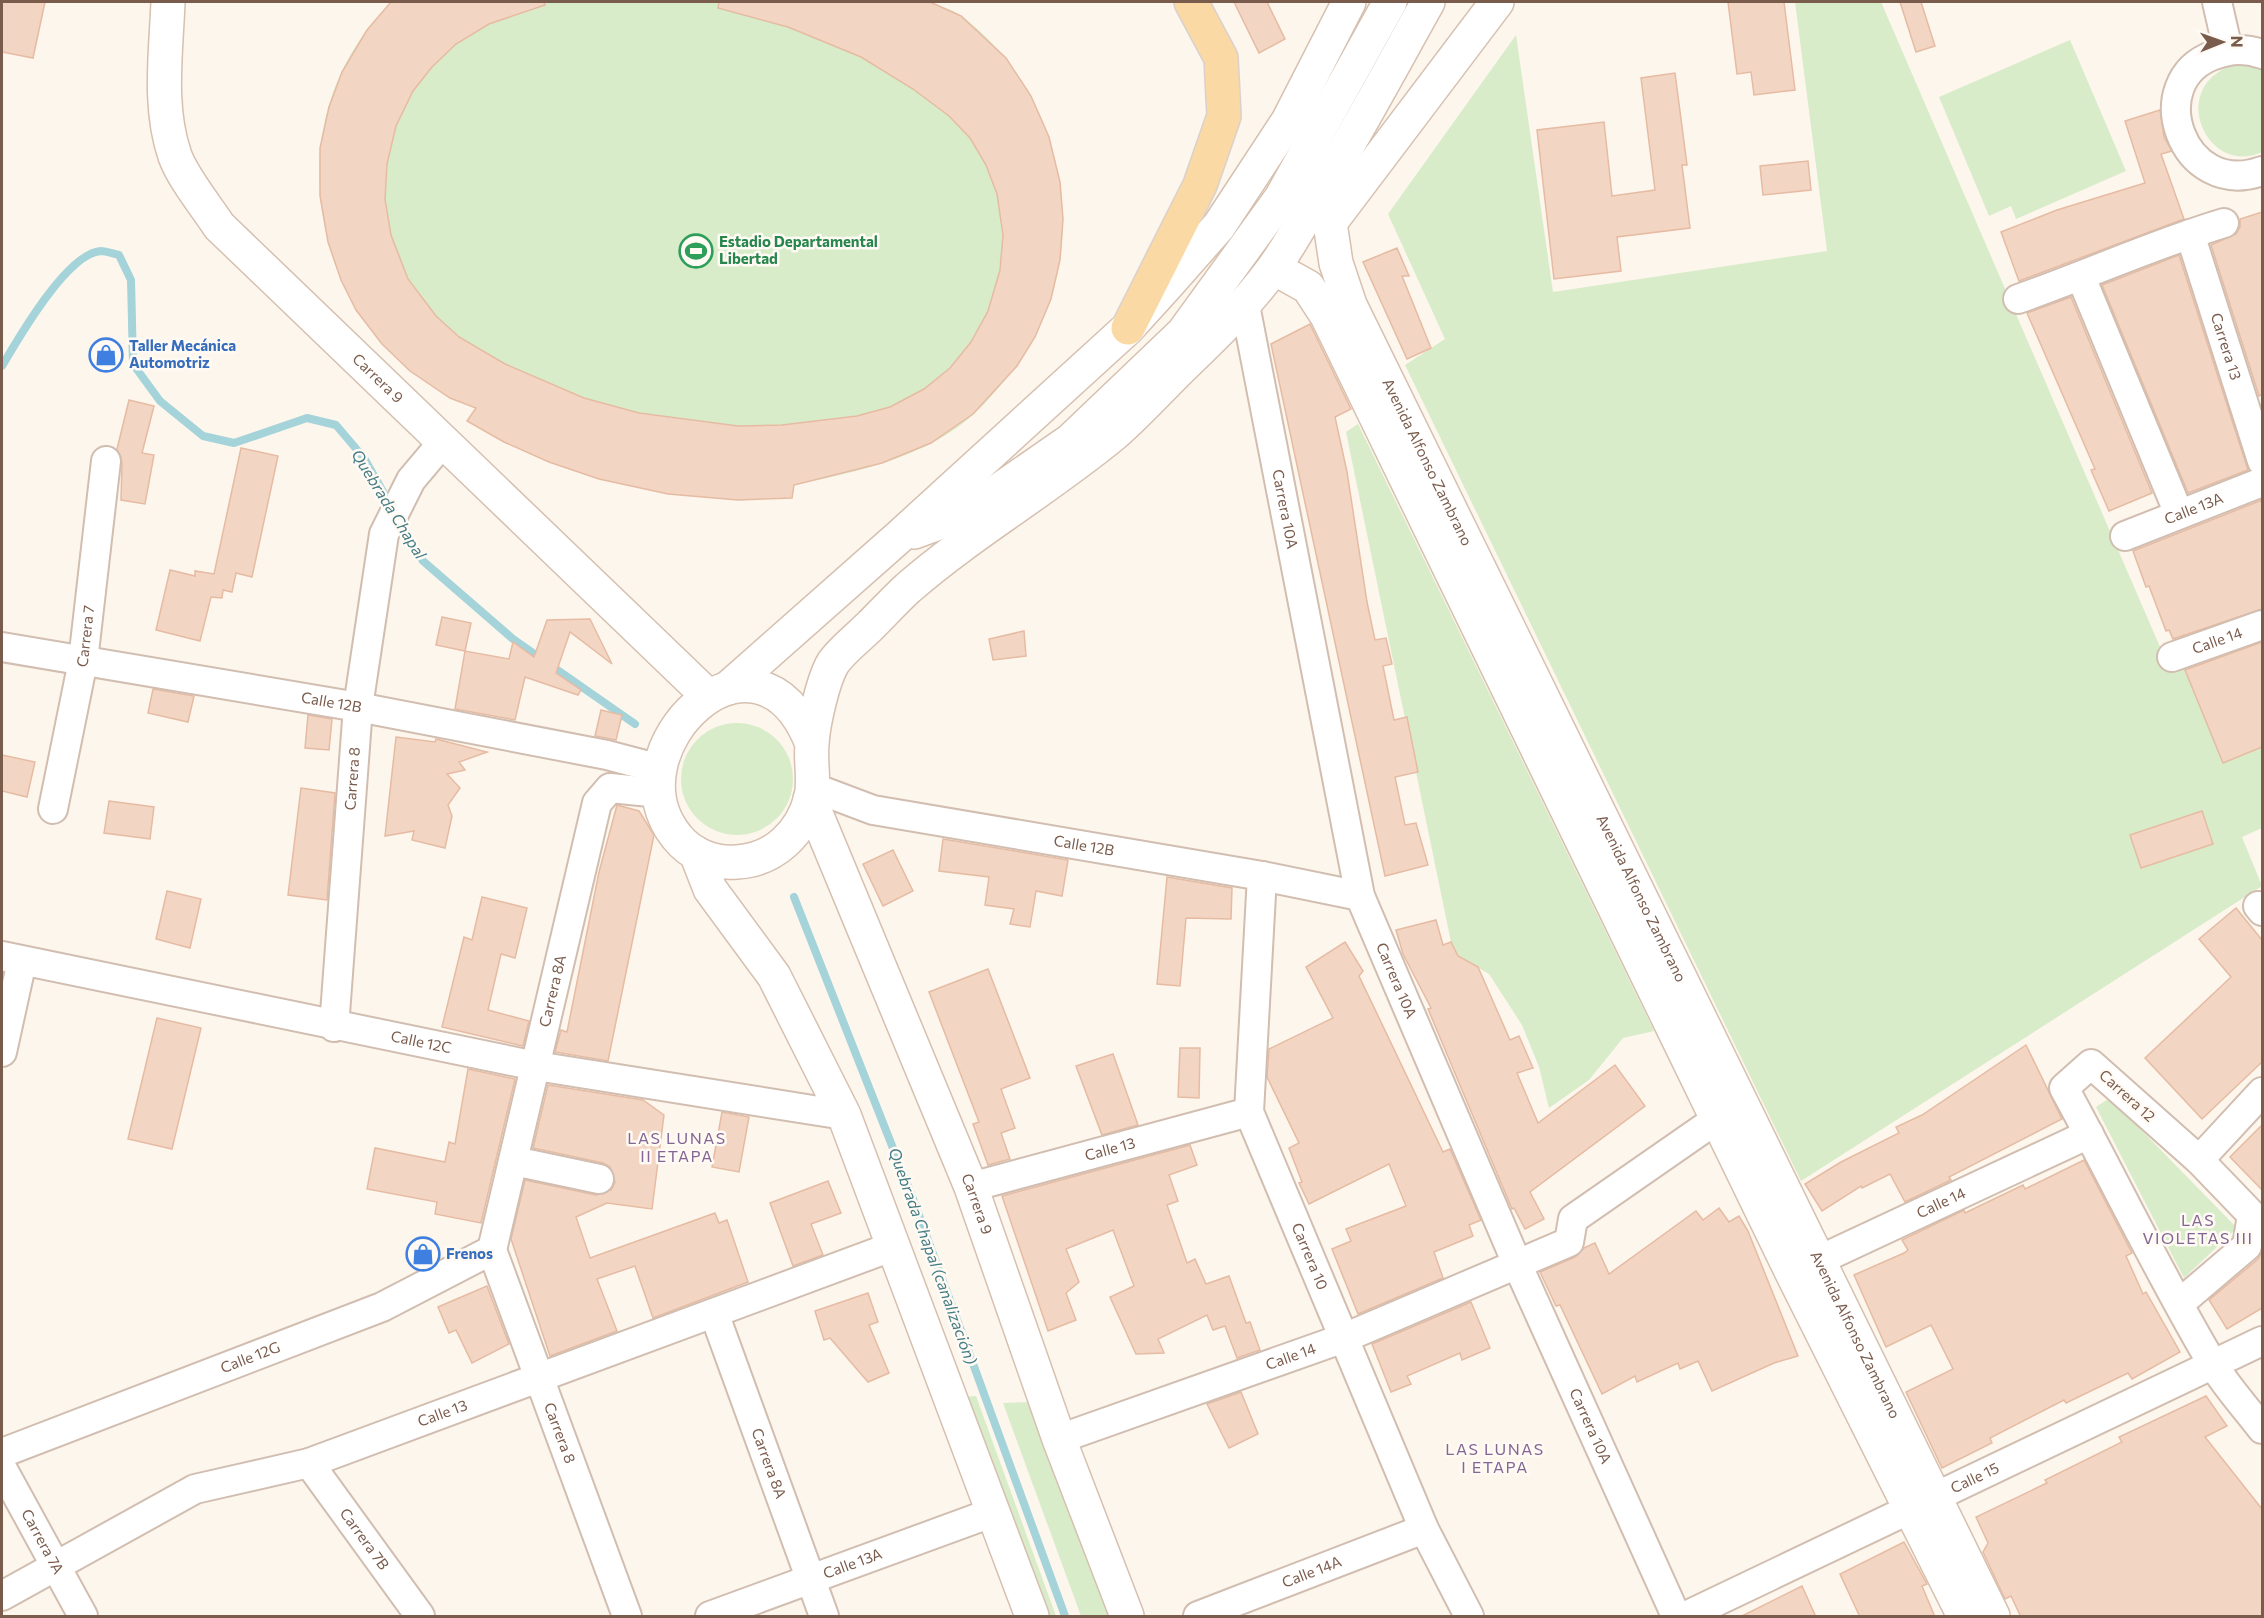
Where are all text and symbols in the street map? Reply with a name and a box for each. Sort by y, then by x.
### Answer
north arrow [2192,12,2252,72]
text: N [2228,36,2247,48]
place label: Estadio Departamental Libertad [719,232,878,267]
sports icon: Estadio Departamental Libertad [678,233,714,269]
street label: Carrera 13 [2208,310,2246,382]
place label: Taller Mecánica Automotriz [129,336,236,371]
shop icon: Taller Mecánica Automotriz [88,337,124,373]
street label: Carrera 9 [349,349,407,406]
street label: Avenida Alfonso Zambrano [1379,375,1477,548]
water label: Quebrada Chapal [348,445,431,563]
street label: Carrera 10A [1269,468,1302,550]
street label: Calle 13A [2162,488,2225,528]
street label: Carrera 7 [72,604,97,669]
street label: Calle 14 [2189,623,2244,657]
street label: Calle 12B [300,688,363,716]
street label: Carrera 8 [340,746,363,811]
street label: Avenida Alfonso Zambrano [1593,811,1691,985]
street label: Calle 12B [1052,831,1116,859]
street label: Carrera 10A [1373,940,1421,1021]
street label: Carrera 8A [535,953,569,1029]
street label: Calle 12C [389,1026,453,1056]
street label: Carrera 12 [2096,1065,2159,1125]
district label: LAS LUNAS II ETAPA [627,1128,727,1165]
street label: Calle 13 [1083,1133,1137,1164]
water label: Quebrada Chapal (canalización) [885,1145,982,1367]
street label: Carrera 9 [958,1170,997,1237]
street label: Calle 14 [1913,1183,1968,1221]
district label: LAS VIOLETAS III [2143,1210,2253,1247]
street label: Carrera 10 [1289,1220,1332,1292]
shop icon: Frenos [405,1236,441,1272]
place label: Frenos [446,1244,493,1262]
street label: Avenida Alfonso Zambrano [1807,1248,1905,1421]
street label: Calle 12G [218,1337,282,1376]
street label: Calle 14 [1263,1339,1318,1373]
street label: Carrera 10A [1566,1385,1616,1466]
street label: Calle 13 [415,1395,469,1430]
street label: Carrera 8 [541,1400,580,1466]
street label: Carrera 8A [749,1425,791,1501]
district label: LAS LUNAS I ETAPA [1445,1439,1545,1476]
street label: Calle 15 [1947,1458,2002,1496]
street label: Carrera 7B [337,1504,394,1573]
street label: Carrera 7A [18,1506,68,1577]
street label: Calle 13A [820,1544,884,1582]
street label: Calle 14A [1279,1552,1344,1591]

